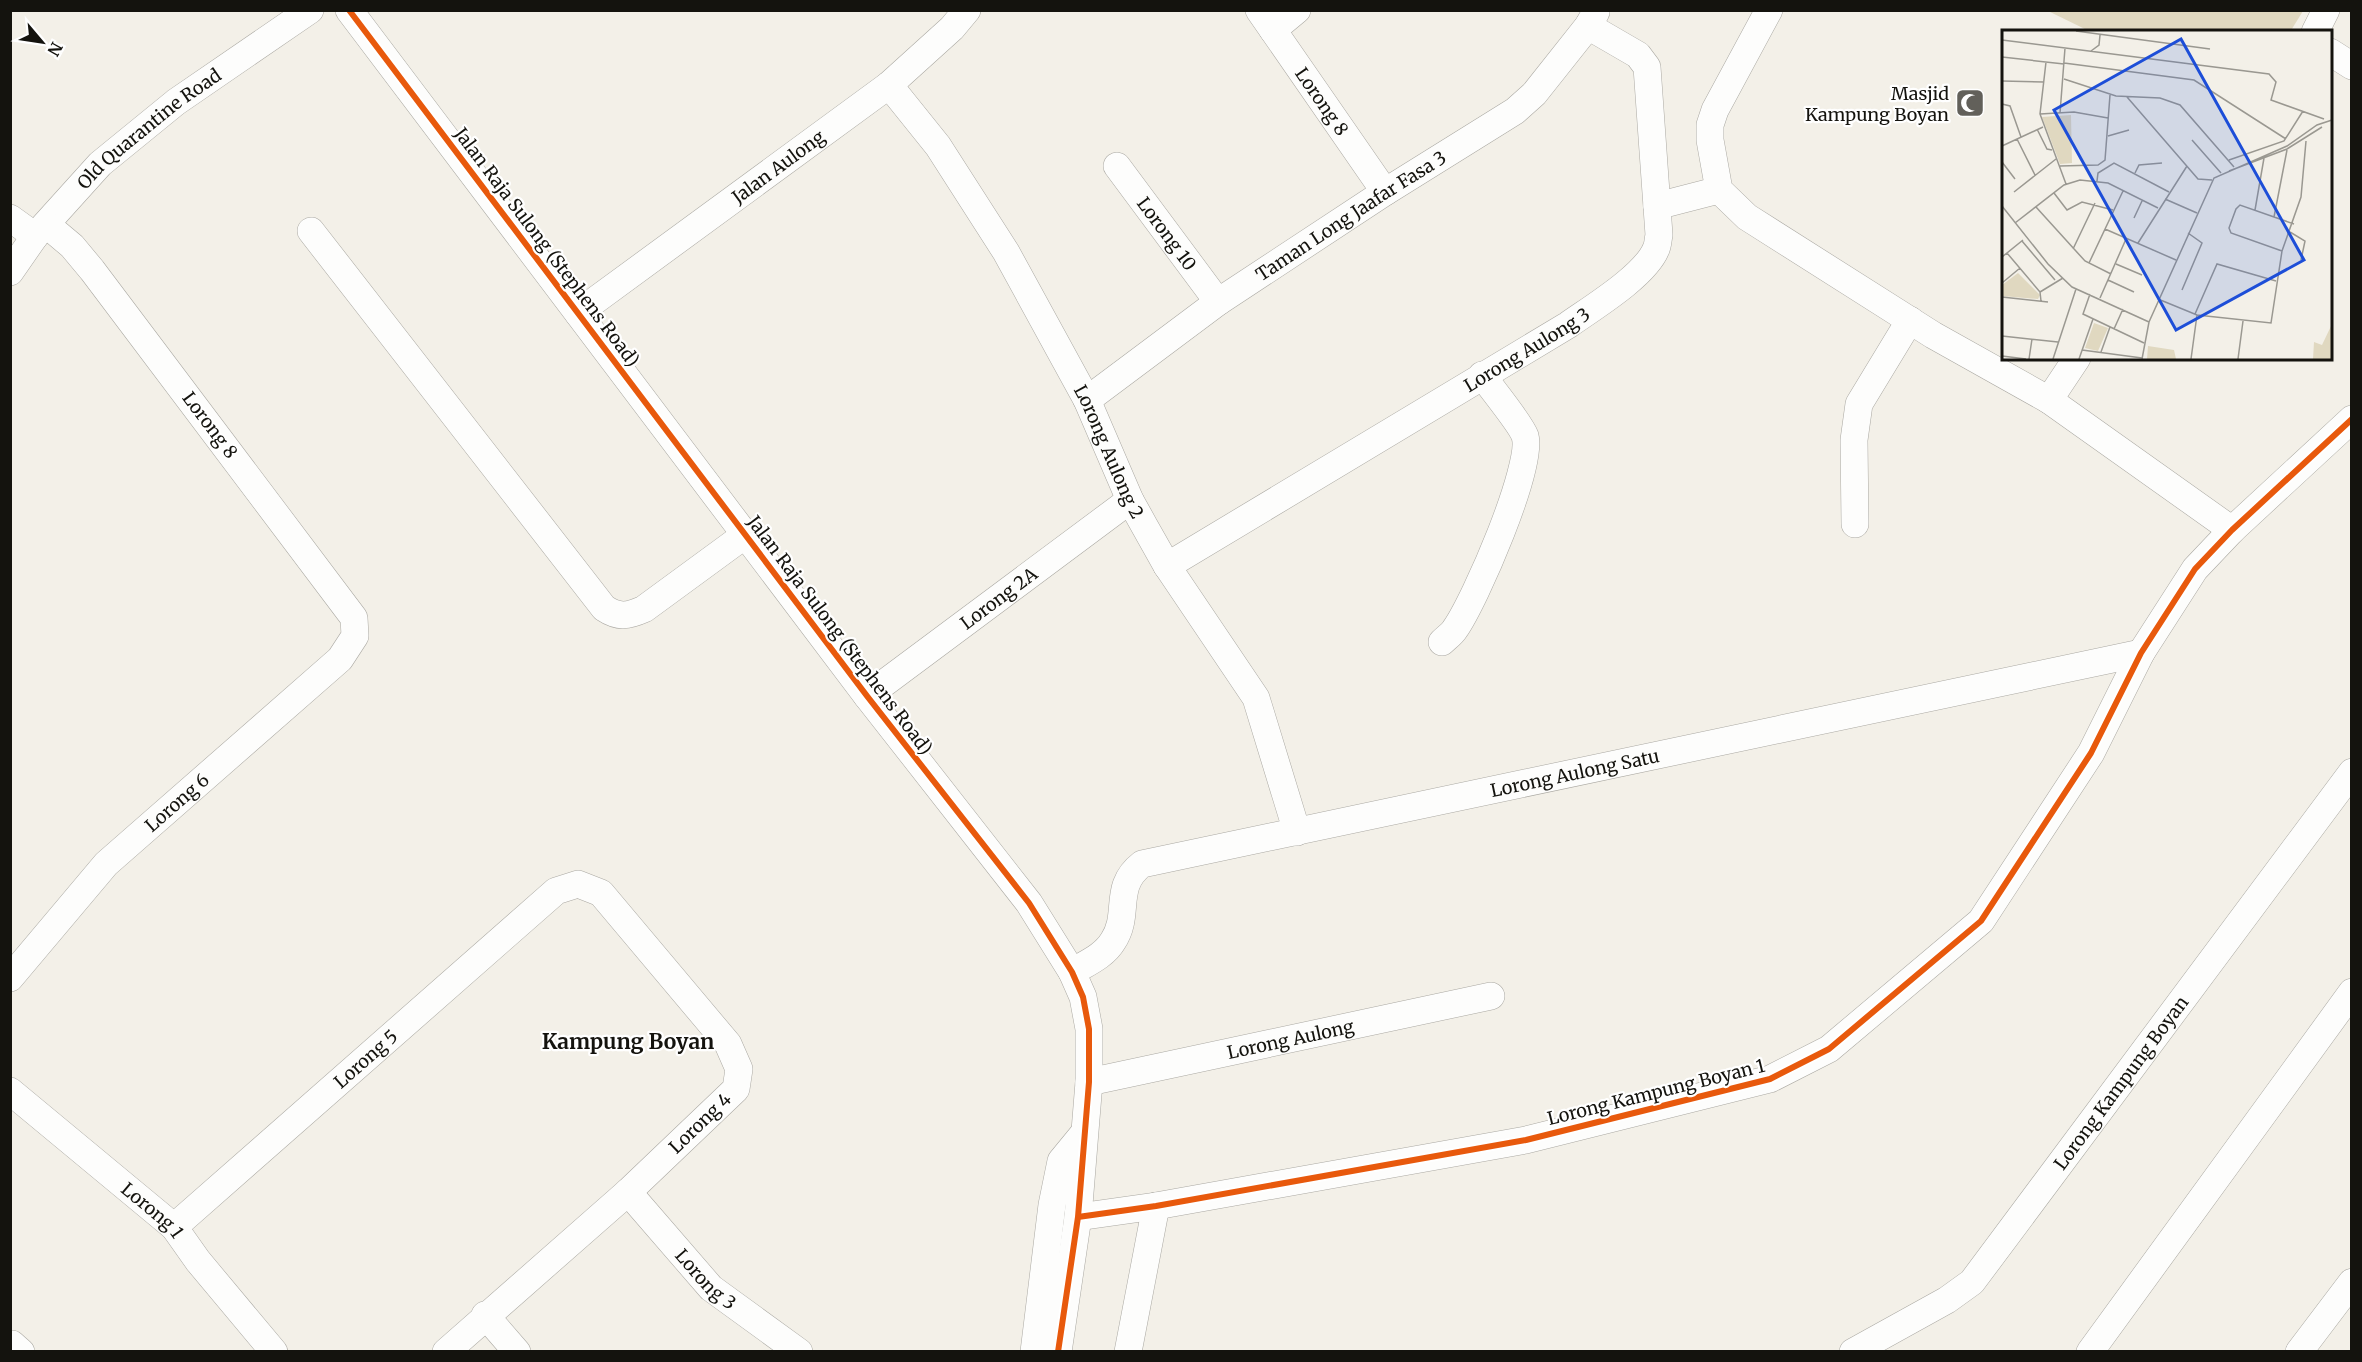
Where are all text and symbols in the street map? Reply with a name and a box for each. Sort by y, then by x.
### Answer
north arrow [12,12,72,72]
inset map [2002,30,2332,360]
text: N [43,39,67,60]
street label: Old Quarantine Road [72,63,225,194]
street label: Lorong 8 [1291,63,1354,140]
place label: Masjid Kampung Boyan [1805,82,1949,126]
mosque icon: Masjid Kampung Boyan [1954,87,1986,119]
street label: Jalan Raja Sulong (Stephens Road) [449,122,644,371]
street label: Jalan Aulong [726,125,829,209]
street label: Taman Long Jaafar Fasa 3 [1251,145,1450,286]
street label: Lorong 10 [1132,192,1202,275]
street label: Lorong Aulong 3 [1460,302,1594,397]
street label: Lorong Aulong 2 [1069,381,1149,522]
street label: Lorong 8 [178,387,242,463]
street label: Jalan Raja Sulong (Stephens Road) [742,510,937,759]
street label: Lorong 2A [955,562,1042,634]
street label: Lorong Aulong Satu [1488,744,1661,802]
street label: Lorong 6 [140,768,214,836]
street label: Lorong Kampung Boyan [2048,991,2193,1174]
street label: Lorong Aulong [1225,1014,1356,1064]
street label: Lorong 5 [329,1024,402,1093]
district label: Kampung Boyan [542,1028,714,1055]
street label: Lorong Kampung Boyan 1 [1545,1054,1767,1130]
street label: Lorong 4 [664,1088,736,1158]
street label: Lorong 1 [117,1177,189,1242]
street label: Lorong 3 [671,1244,741,1314]

